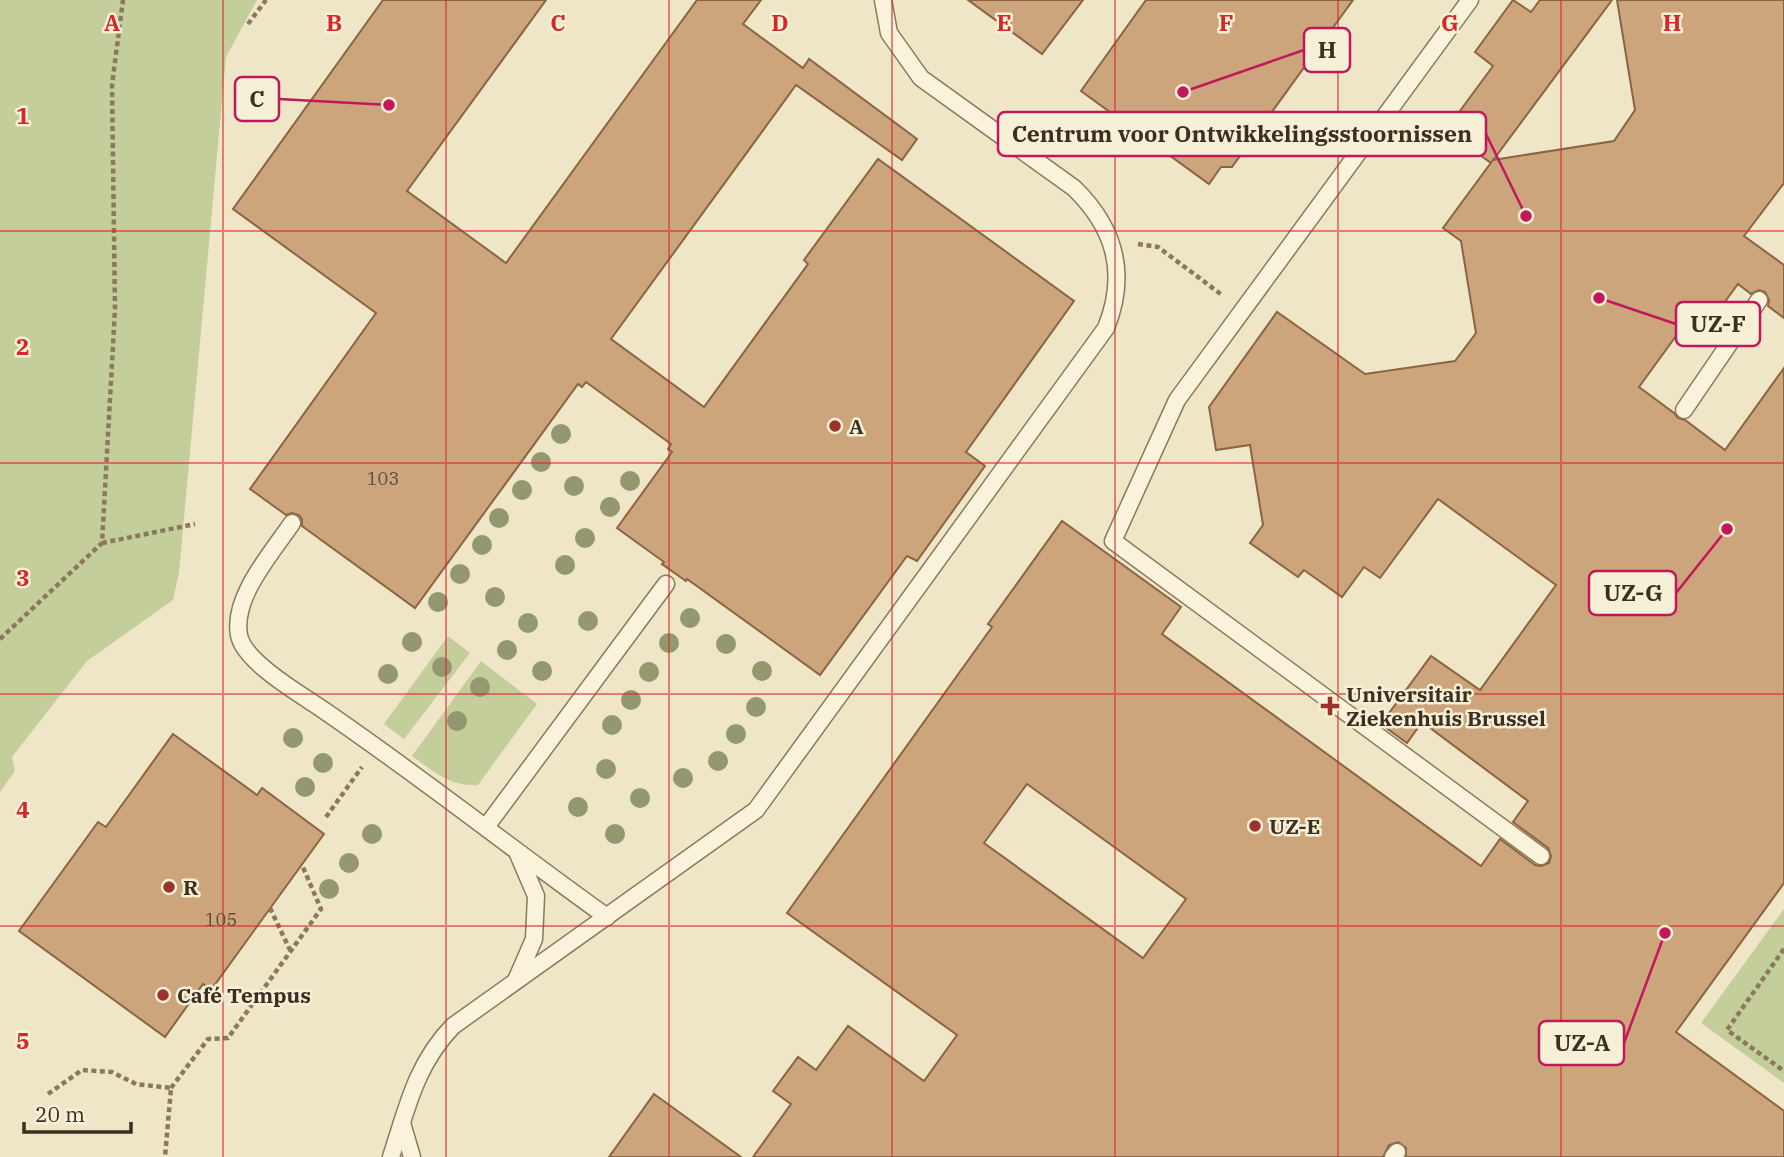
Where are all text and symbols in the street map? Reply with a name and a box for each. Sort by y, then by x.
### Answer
text: A [104,7,120,37]
text: B [326,7,342,37]
text: C [550,7,566,37]
text: D [771,7,789,37]
text: E [996,7,1012,37]
text: F [1219,7,1233,37]
text: G [1441,7,1459,37]
text: H [1663,7,1681,37]
callout: H [1304,28,1350,72]
text: H [1318,34,1336,64]
callout: C [235,77,279,121]
text: C [249,83,265,113]
text: 1 [16,100,30,130]
callout: Centrum voor Ontwikkelingsstoornissen [998,112,1486,156]
text: Centrum voor Ontwikkelingsstoornissen [1012,118,1472,148]
callout: UZ-F [1676,302,1760,346]
text: UZ-F [1690,308,1746,338]
text: 2 [16,331,30,361]
place label: A [849,412,864,440]
marker: A [827,418,843,434]
house number: 103 [367,467,399,490]
text: 3 [16,562,30,592]
callout: UZ-G [1589,571,1676,615]
text: UZ-G [1603,577,1663,607]
place label: Universitair Ziekenhuis Brussel [1346,680,1546,732]
marker: Universitair Ziekenhuis Brussel [1320,696,1340,716]
text: 4 [16,794,30,824]
place label: UZ-E [1269,812,1320,840]
marker: UZ-E [1247,818,1263,834]
place label: R [183,873,199,901]
marker: R [161,879,177,895]
house number: 105 [205,908,237,931]
place label: Café Tempus [177,981,311,1009]
marker: Café Tempus [155,987,171,1003]
callout: UZ-A [1539,1021,1624,1065]
text: 5 [16,1025,30,1055]
text: UZ-A [1554,1027,1610,1057]
scale bar [24,1090,131,1134]
text: 20 m [35,1100,85,1128]

